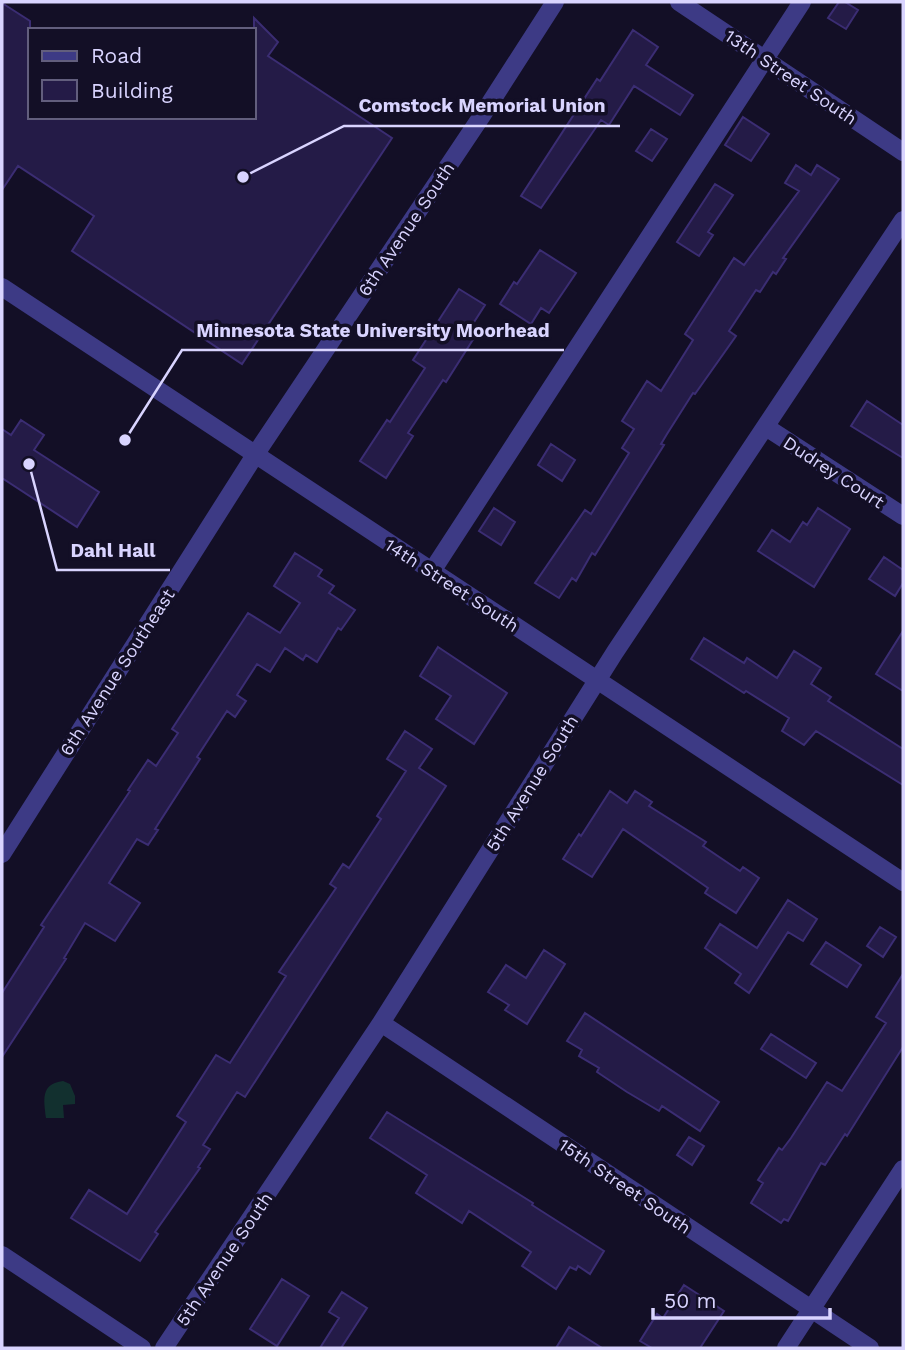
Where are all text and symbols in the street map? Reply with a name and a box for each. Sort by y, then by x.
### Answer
street label: 13th Street South [721,25,861,129]
legend [28,28,256,119]
text: Road [91,43,142,68]
text: Building [91,78,173,103]
callout: Comstock Memorial Union [344,86,620,126]
text: Comstock Memorial Union [358,94,606,117]
street label: 6th Avenue South [353,158,459,300]
callout: Minnesota State University Moorhead [182,310,564,350]
text: Minnesota State University Moorhead [196,319,550,342]
street label: Dudrey Court [780,432,889,513]
callout: Dahl Hall [57,530,170,570]
street label: 14th Street South [381,534,523,636]
text: Dahl Hall [70,539,156,562]
street label: 6th Avenue Southeast [55,584,179,759]
street label: 5th Avenue South [482,711,582,855]
street label: 15th Street South [555,1134,695,1238]
street label: 5th Avenue South [172,1188,276,1330]
scale bar [653,1276,830,1320]
text: 50 m [664,1288,716,1313]

